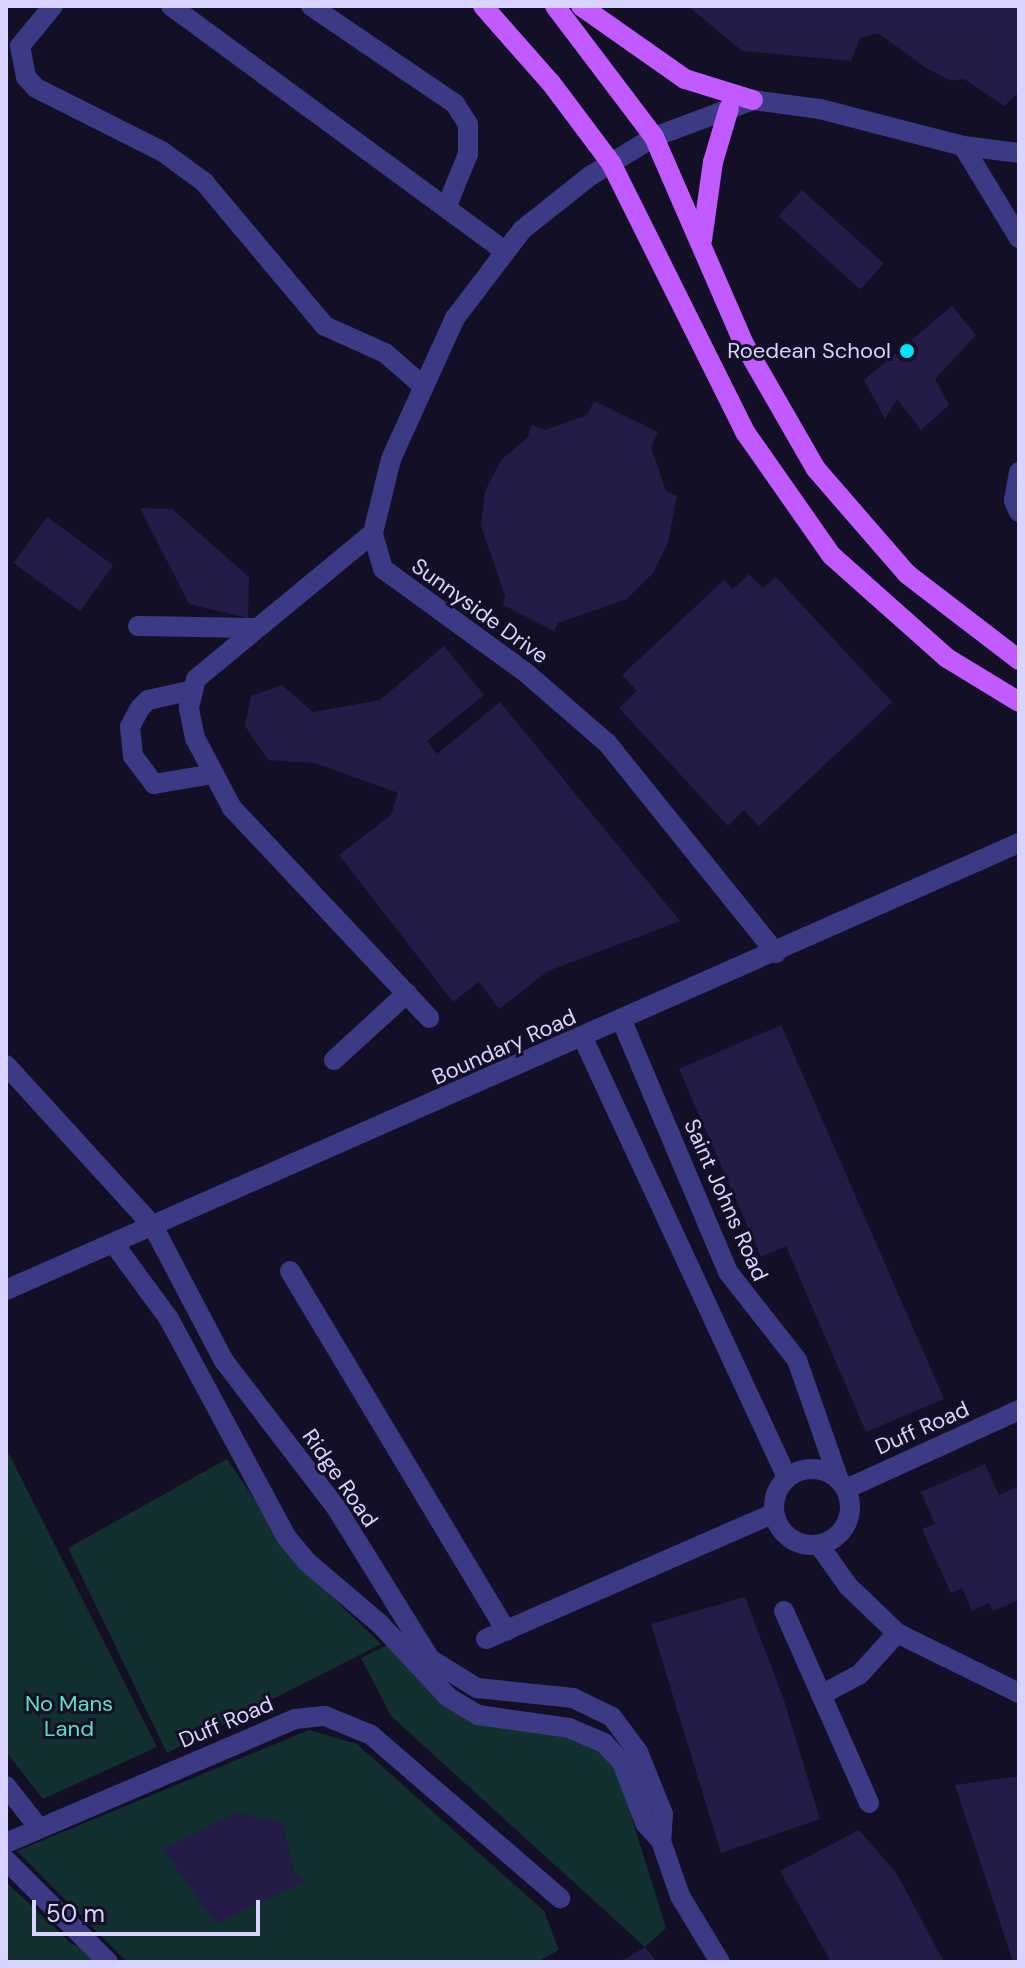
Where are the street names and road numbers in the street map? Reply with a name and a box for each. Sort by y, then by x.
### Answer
street label: Sunnyside Drive [407,553,553,669]
street label: Boundary Road [428,1003,580,1091]
street label: Saint Johns Road [678,1115,774,1285]
street label: Duff Road [871,1396,973,1460]
street label: Ridge Road [297,1424,383,1532]
street label: Duff Road [175,1690,277,1754]

